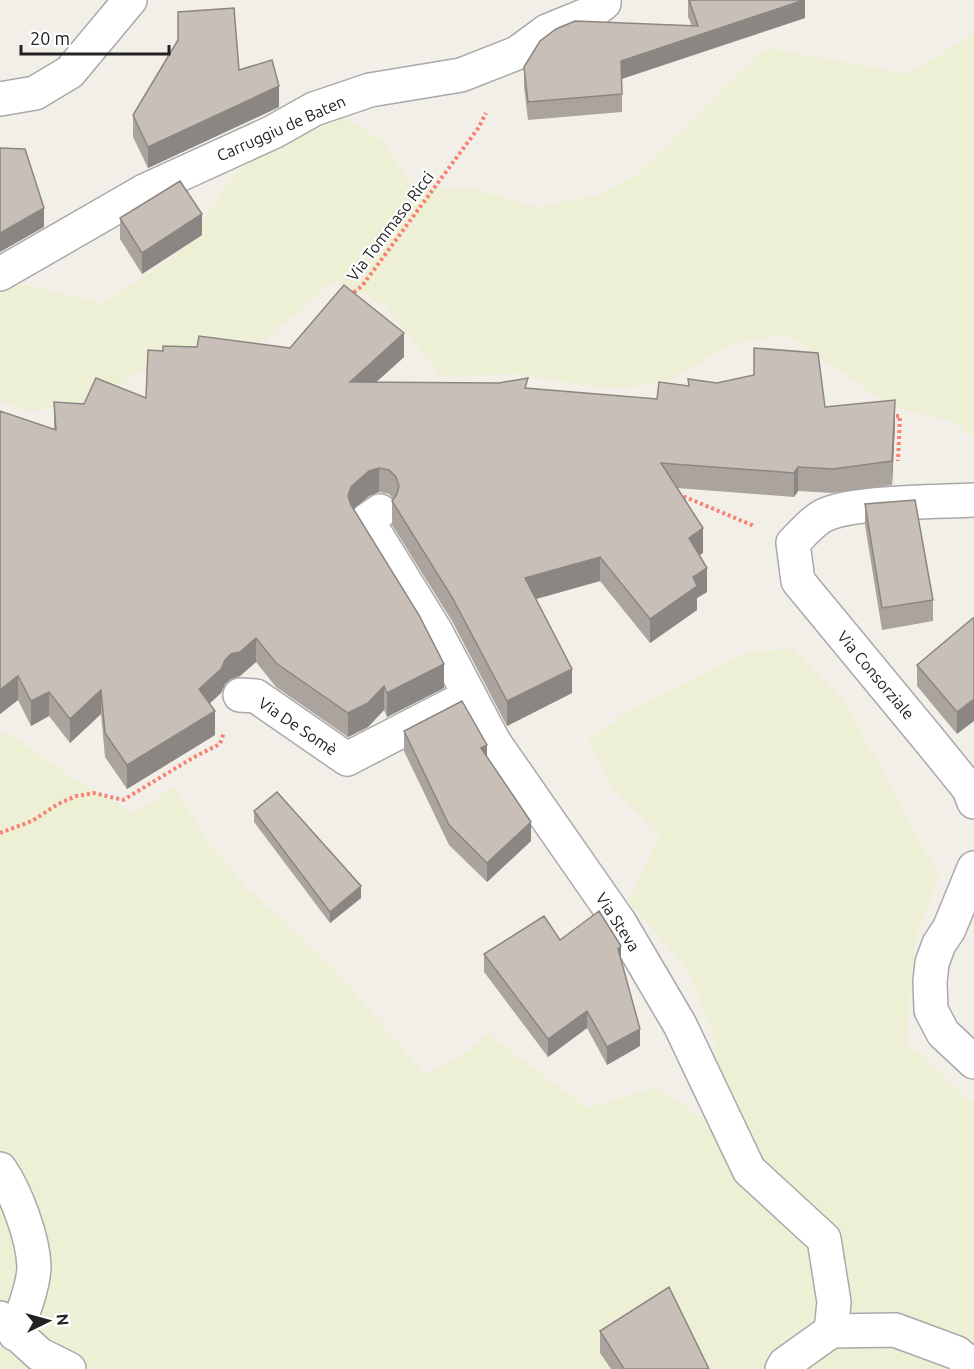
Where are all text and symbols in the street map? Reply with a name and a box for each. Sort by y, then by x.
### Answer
scale bar [21,18,170,56]
text: 20 m [30,28,70,48]
street label: Carruggiu de Baten [214,92,348,164]
street label: Via Tommaso Ricci [343,168,437,284]
street label: Via Consorziale [834,627,918,723]
street label: Via De Somè [255,693,341,759]
street label: Via Steva [592,889,644,955]
north arrow [18,1291,78,1351]
text: N [53,1313,72,1326]

